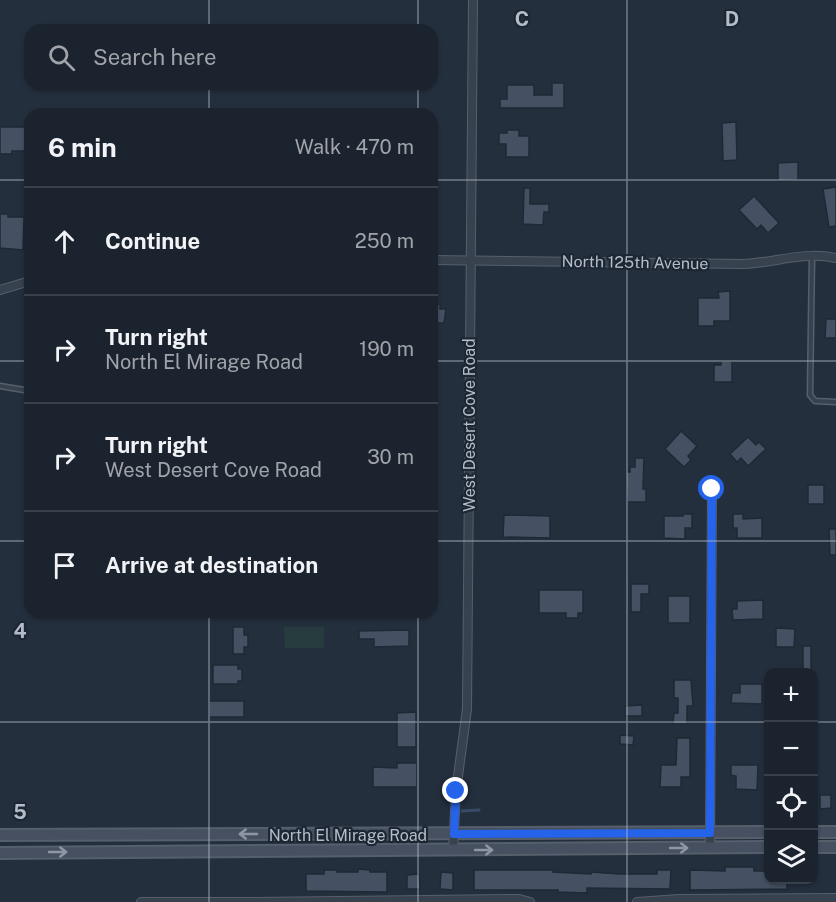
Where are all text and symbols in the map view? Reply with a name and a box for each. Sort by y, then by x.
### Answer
text: C [515,7,529,31]
text: D [725,7,739,31]
search box [24,24,438,90]
icon: search [45,41,78,74]
text: Search here [93,44,217,70]
text: 6 min [48,132,117,163]
text: Walk · 470 m [295,135,414,159]
icon: ahead [48,225,81,258]
text: Continue [105,228,200,254]
text: 250 m [355,229,414,253]
street label: North 125th Avenue [561,252,709,273]
text: Turn right [105,324,208,350]
icon: right [48,333,81,366]
text: 190 m [359,337,414,361]
street label: West Desert Cove Road [460,338,479,512]
text: North El Mirage Road [105,350,303,374]
text: Turn right [105,432,208,458]
icon: right [48,441,81,474]
text: 30 m [367,445,414,469]
text: West Desert Cove Road [105,458,322,482]
route start [698,475,724,501]
icon: arrive [48,549,81,582]
text: Arrive at destination [105,552,318,578]
text: 4 [13,619,27,643]
map controls [764,668,818,884]
button: + [764,668,818,722]
button: − [764,722,818,776]
button: locate [764,776,818,830]
route end [442,777,468,803]
text: 5 [13,800,27,824]
street label: North El Mirage Road [269,826,427,845]
one-way arrow [239,828,259,840]
button: layers [764,830,818,884]
one-way arrow [669,842,689,854]
one-way arrow [474,844,494,855]
one-way arrow [48,846,68,858]

